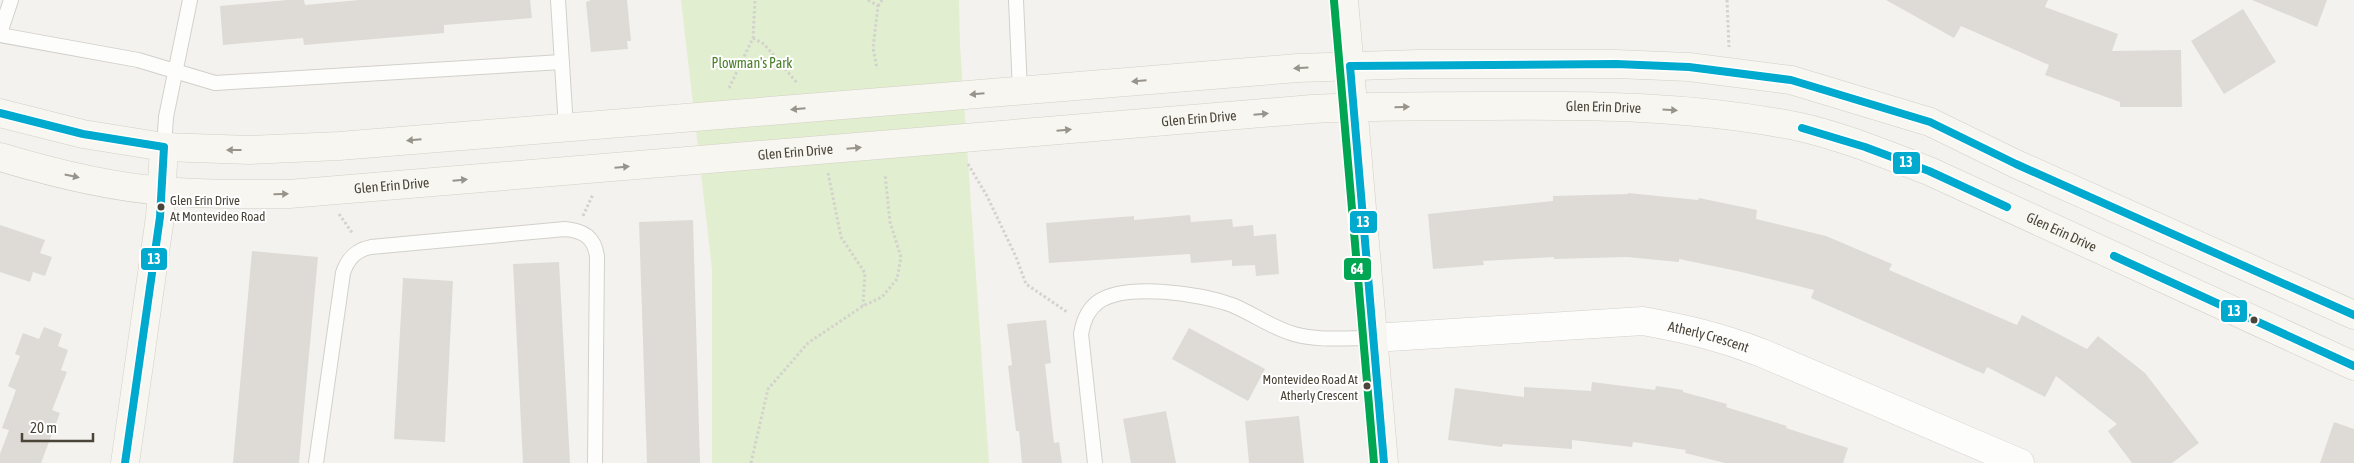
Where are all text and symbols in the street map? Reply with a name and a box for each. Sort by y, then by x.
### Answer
park label: Plowman's Park [712,55,792,71]
one-way arrow [1293,64,1309,72]
one-way arrow [1131,77,1147,85]
one-way arrow [969,91,985,99]
street label: Glen Erin Drive [1566,98,1642,116]
one-way arrow [1394,102,1410,110]
one-way arrow [790,105,806,113]
street label: Glen Erin Drive [1161,107,1237,129]
one-way arrow [1662,107,1678,115]
one-way arrow [1253,109,1269,117]
one-way arrow [1056,126,1072,134]
one-way arrow [405,137,421,145]
street label: Glen Erin Drive [757,141,834,163]
one-way arrow [846,144,862,152]
one-way arrow [226,146,242,154]
line badge: 13 [1892,151,1921,175]
text: 13 [1899,154,1913,170]
one-way arrow [614,162,630,170]
one-way arrow [65,173,81,181]
street label: Glen Erin Drive [354,174,430,197]
one-way arrow [452,175,468,183]
one-way arrow [273,190,289,198]
place label: Glen Erin Drive At Montevideo Road [170,193,265,224]
marker: Glen Erin Drive At Montevideo Road [156,202,166,212]
street label: Glen Erin Drive [2024,209,2099,255]
line badge: 13 [1349,210,1378,234]
text: 13 [1356,214,1370,230]
line badge: 13 [140,247,168,271]
text: 13 [147,251,161,267]
line badge: 64 [1343,257,1372,281]
text: 64 [1350,261,1364,277]
line badge: 13 [2220,299,2248,323]
text: 13 [2227,303,2241,319]
unlabelled marker [2249,315,2259,325]
street label: Atherly Crescent [1667,318,1751,355]
place label: Montevideo Road At Atherly Crescent [1263,372,1358,403]
marker: Montevideo Road At Atherly Crescent [1362,381,1372,391]
scale bar [22,410,94,442]
text: 20 m [30,419,57,436]

